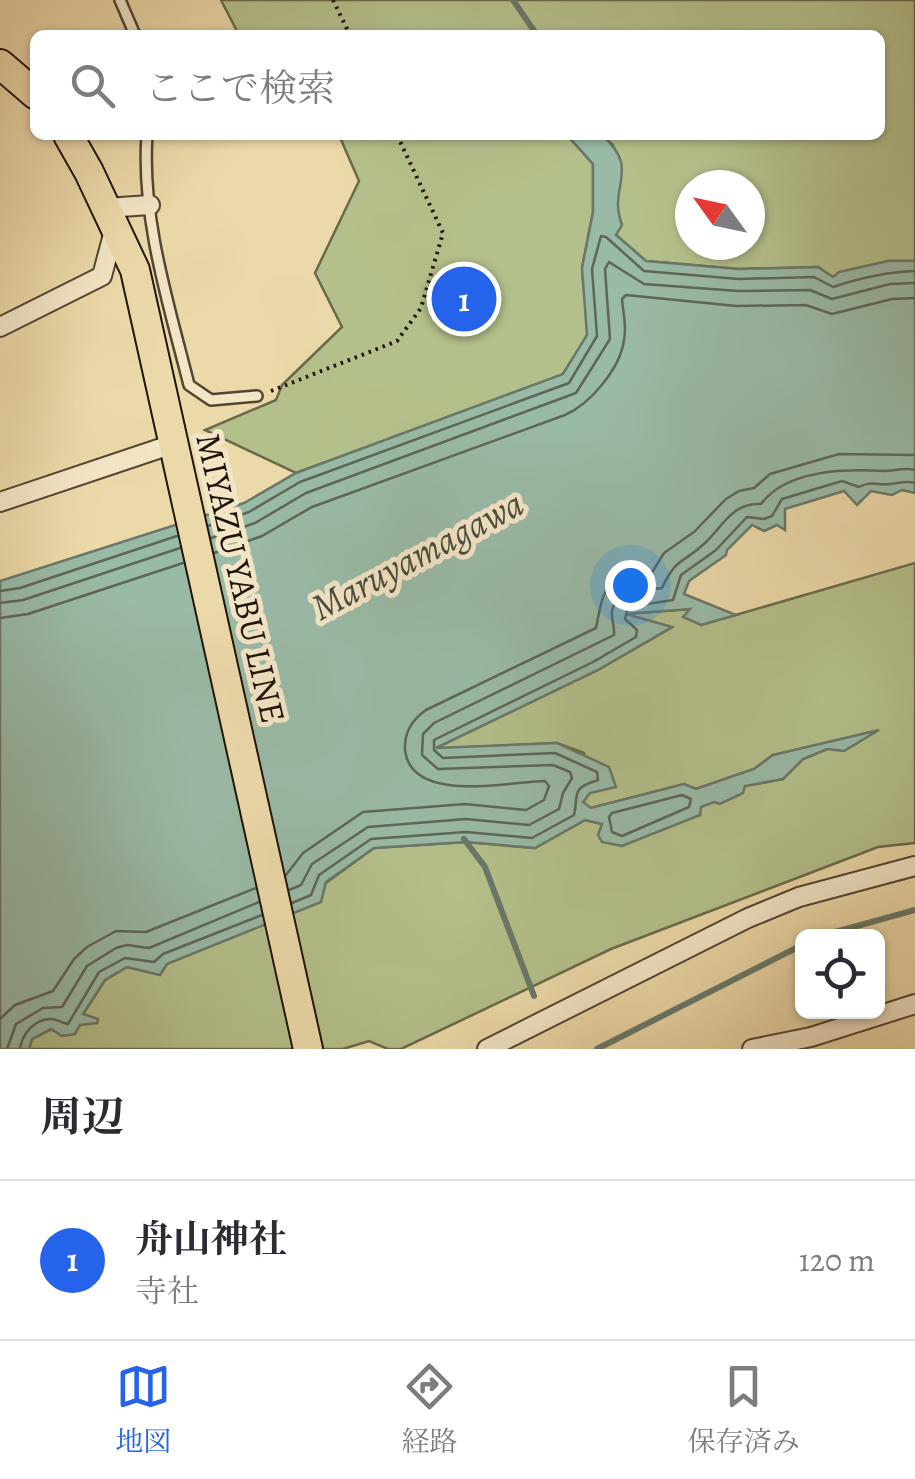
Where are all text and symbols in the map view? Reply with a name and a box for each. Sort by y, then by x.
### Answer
search box [30,30,885,140]
icon: search [65,58,120,113]
text: ここで検索 [145,62,335,114]
north arrow [675,170,765,260]
pin: 1 [432,262,496,336]
street label: MIYAZU YABU LINE [184,428,298,728]
water label: Maruyamagawa [302,477,532,633]
your location [605,560,656,611]
map controls [795,929,885,1019]
button: locate [795,929,885,1019]
text: 周辺 [40,1088,124,1145]
text: 舟山神社 [135,1213,287,1265]
text: 1 [67,1238,78,1282]
text: 120 m [799,1238,875,1282]
text: 寺社 [135,1269,199,1313]
tab: 地図 [115,1359,171,1461]
tab: 経路 [401,1359,458,1461]
tab: 保存済み [688,1359,800,1461]

